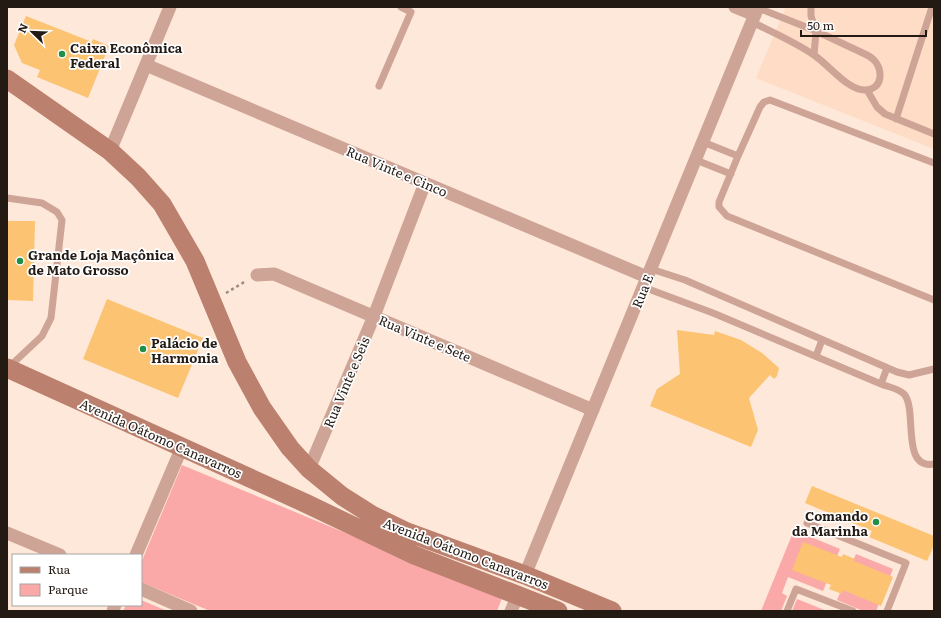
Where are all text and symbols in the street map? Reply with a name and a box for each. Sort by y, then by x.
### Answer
north arrow [12,12,52,52]
scale bar [801,12,926,38]
text: 50 m [807,16,834,34]
text: N [13,20,31,35]
place label: Caixa Econômica Federal [70,38,183,72]
marker: Caixa Econômica Federal [57,49,67,59]
street label: Rua Vinte e Cinco [343,141,451,201]
place label: Grande Loja Maçônica de Mato Grosso [28,245,175,279]
marker: Grande Loja Maçônica de Mato Grosso [15,256,25,266]
street label: Rua E [627,271,657,311]
street label: Rua Vinte e Sete [376,310,474,366]
place label: Palácio de Harmonia [151,333,219,367]
street label: Rua Vinte e Seis [318,333,374,430]
marker: Palácio de Harmonia [138,344,148,354]
street label: Avenida Oátomo Canavarros [77,394,245,482]
place label: Comando da Marinha [792,506,868,540]
street label: Avenida Oátomo Canavarros [381,513,551,593]
marker: Comando da Marinha [871,517,881,527]
legend [12,554,142,606]
text: Rua [48,560,71,578]
text: Parque [48,580,88,598]

